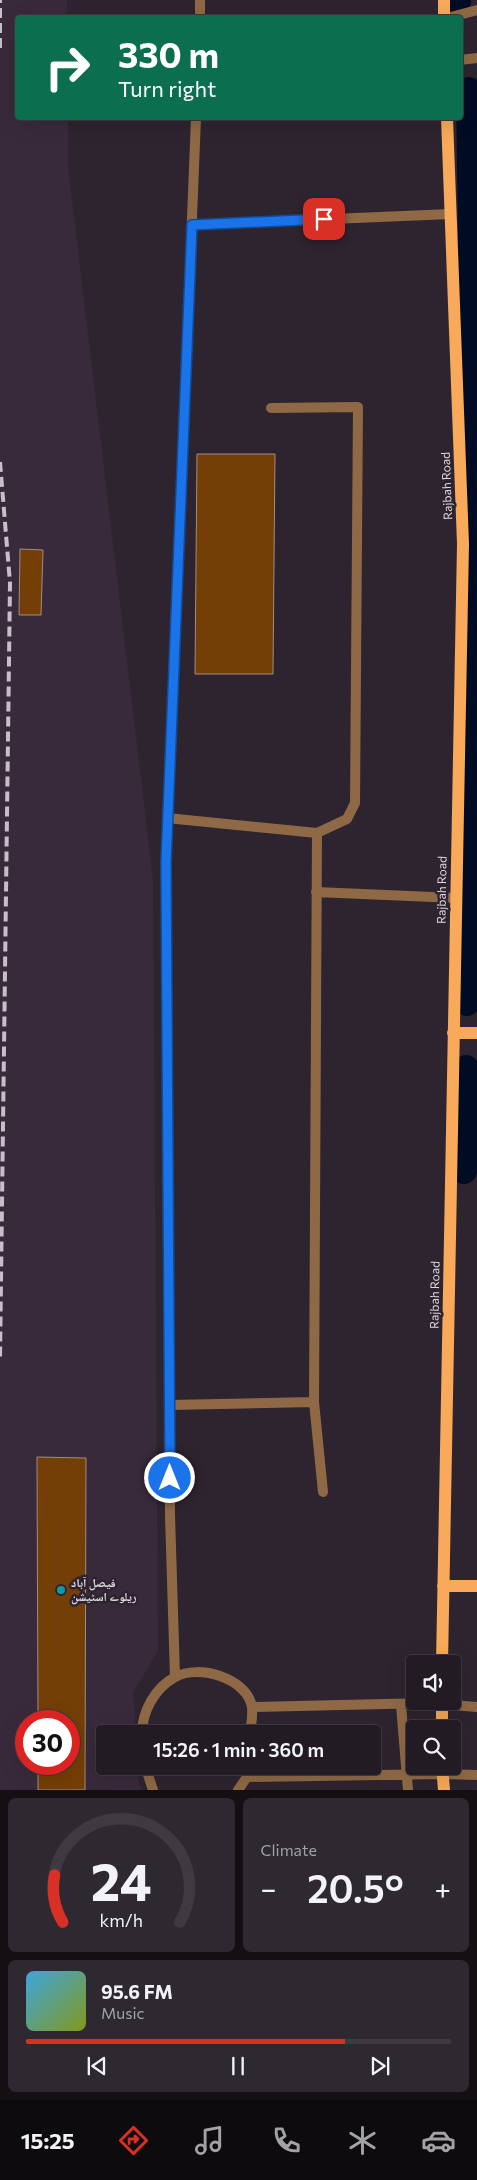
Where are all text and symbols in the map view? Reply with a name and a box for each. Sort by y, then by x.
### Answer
text: 330 m [118,32,219,75]
icon: right [35,35,100,100]
text: Turn right [118,75,216,102]
pin [303,198,345,240]
icon: arrive [310,205,338,233]
street label: Rajbah Road [438,452,454,520]
street label: Rajbah Road [433,856,449,924]
street label: Rajbah Road [426,1261,442,1329]
position arrow [143,1451,195,1503]
place label: فیصل آباد ریلوے اسٹیشن [71,1575,137,1605]
marker: فیصل آباد ریلوے اسٹیشن [55,1584,67,1596]
map controls [406,1655,461,1775]
button: sound [406,1655,461,1710]
speed limit sign: 30 [15,1710,80,1775]
button: search [406,1720,461,1775]
text: 15:26 · 1 min · 360 m [153,1738,324,1761]
text: Climate [261,1840,317,1859]
text: 24 [91,1848,152,1912]
text: 20.5° [307,1864,404,1911]
text: − [261,1871,276,1905]
text: + [435,1871,451,1905]
text: km/h [100,1909,143,1931]
text: 95.6 FM [101,1980,173,2003]
text: Music [101,2003,145,2022]
icon: previous [83,2052,111,2080]
icon: pause [224,2052,252,2080]
icon: next [366,2052,394,2080]
icon: directions [116,2123,151,2158]
icon: music [192,2123,227,2158]
icon: phone [269,2123,304,2158]
icon: climate [345,2123,380,2158]
icon: car [421,2123,456,2158]
text: 15:25 [21,2127,75,2154]

